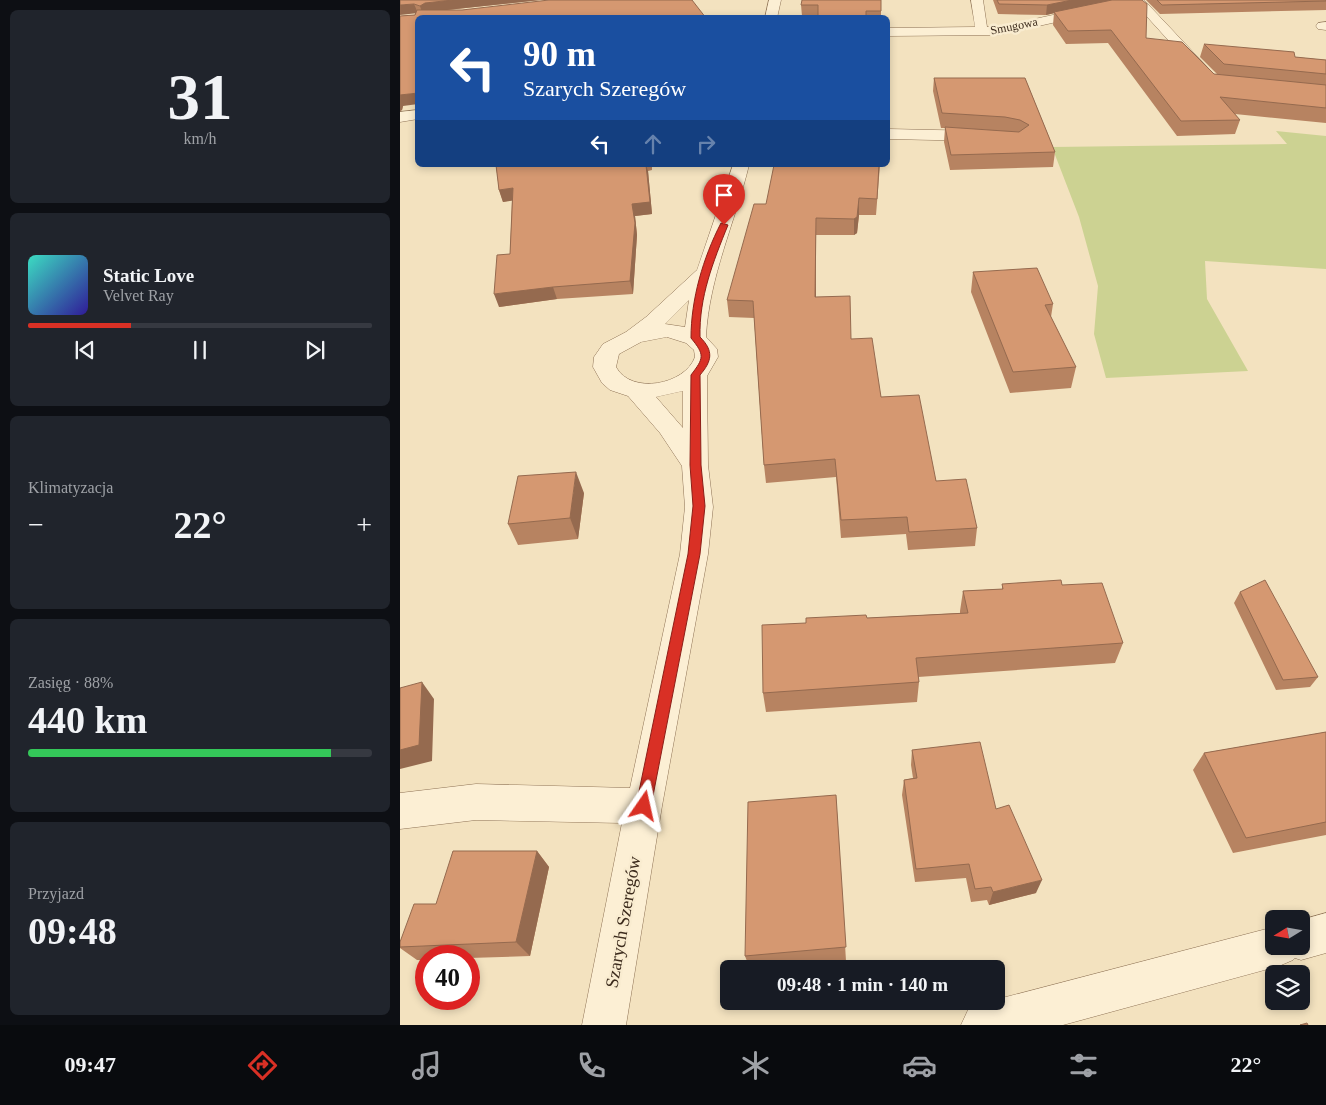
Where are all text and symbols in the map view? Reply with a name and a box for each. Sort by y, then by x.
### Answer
street label: Smugowa [989,14,1040,37]
icon: left [440,35,505,100]
text: 90 m [523,35,596,74]
text: 31 [168,61,233,133]
text: Szarych Szeregów [523,76,686,101]
text: km/h [184,130,216,147]
icon: left [586,130,614,158]
icon: ahead [639,130,667,158]
icon: right [692,130,720,158]
pin [703,174,745,225]
icon: arrive [710,181,738,209]
text: Static Love [103,265,194,286]
text: Velvet Ray [103,287,174,304]
icon: previous [71,336,99,364]
icon: pause [186,336,214,364]
icon: next [301,336,329,364]
text: Klimatyzacja [28,479,113,496]
text: 22° [173,504,227,546]
text: − [28,509,44,540]
text: + [356,509,372,540]
text: Zasięg · 88% [28,674,113,691]
text: 440 km [28,699,147,741]
position arrow [617,779,669,831]
street label: Szarych Szeregów [602,855,644,989]
text: Przyjazd [28,885,84,902]
text: 09:48 [28,910,117,952]
north arrow [1265,910,1310,955]
map controls [1265,910,1310,1010]
speed limit sign: 40 [415,945,480,1010]
button: layers [1265,965,1310,1010]
text: 09:48 · 1 min · 140 m [777,974,948,995]
icon: directions [245,1048,280,1083]
icon: music [409,1048,444,1083]
icon: phone [574,1048,609,1083]
icon: climate [738,1048,773,1083]
icon: car [902,1048,937,1083]
icon: filters [1066,1048,1101,1083]
text: 09:47 [65,1052,116,1077]
text: 22° [1230,1052,1261,1077]

